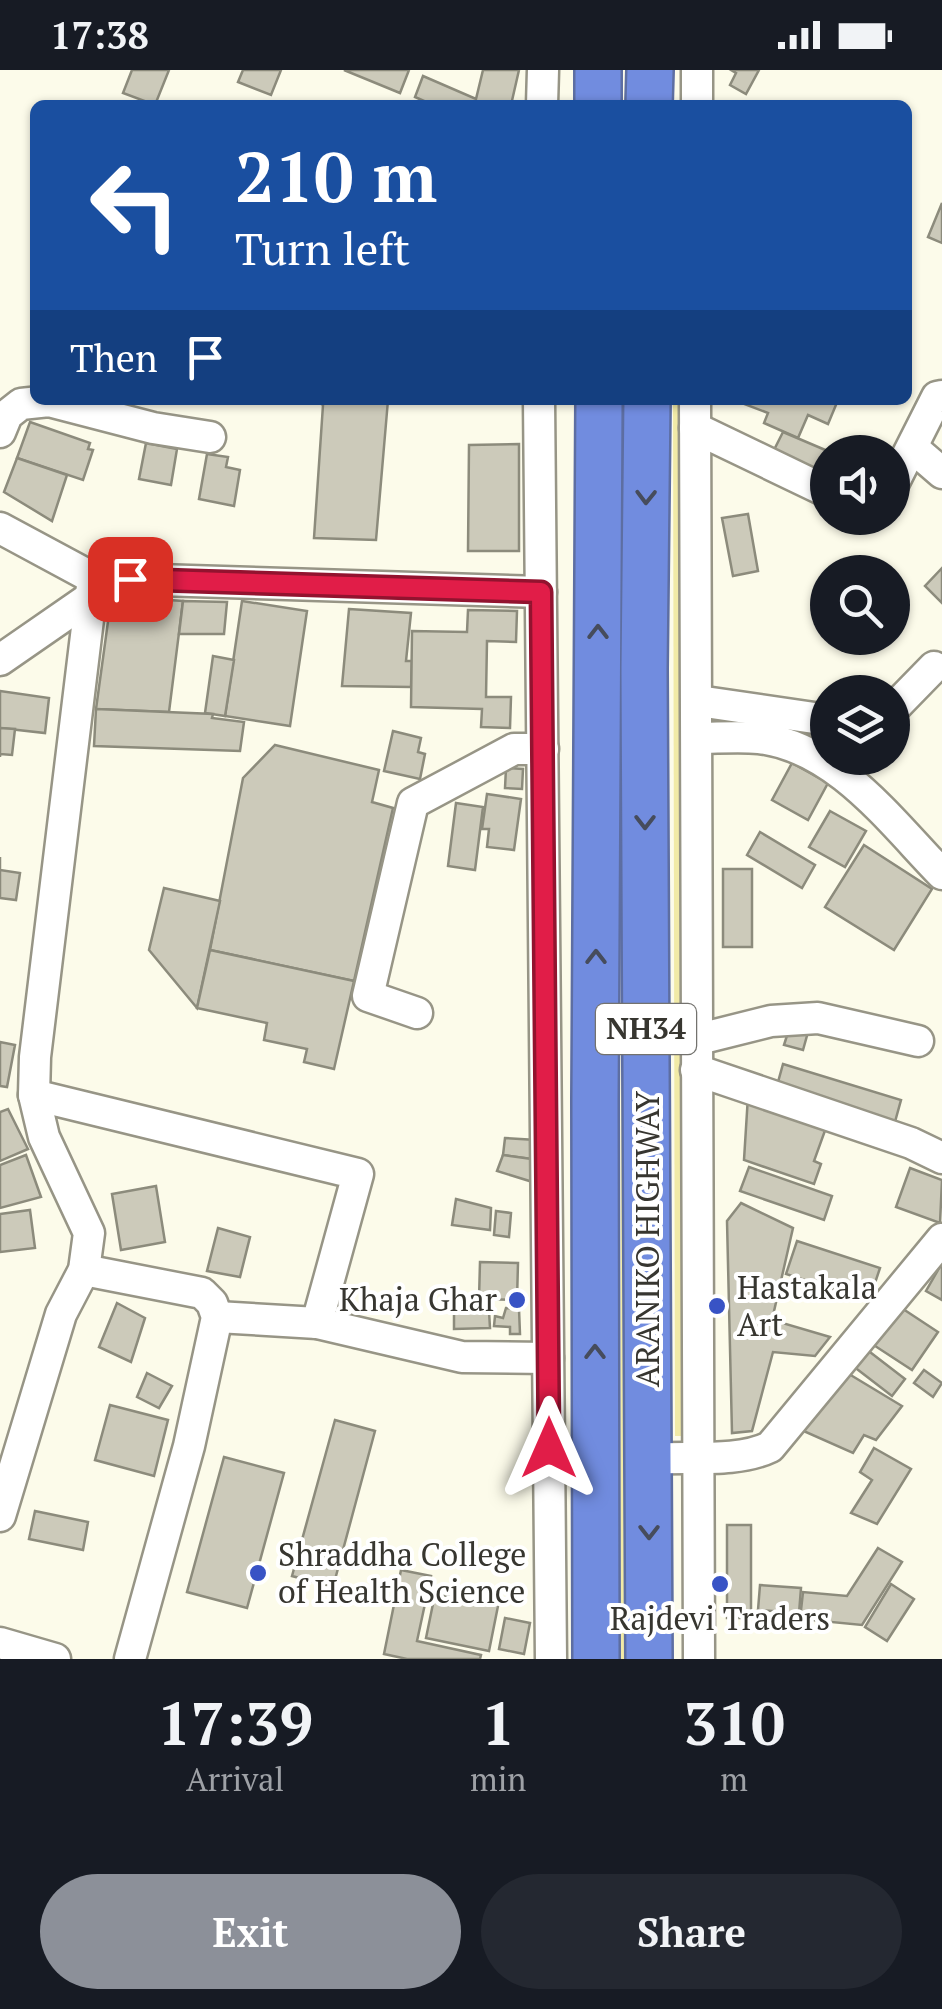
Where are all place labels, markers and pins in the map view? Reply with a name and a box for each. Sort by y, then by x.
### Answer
pin [88,537,173,622]
place label: Hastakala Art [737,1266,877,1345]
place label: Khaja Ghar [339,1278,498,1320]
marker: Khaja Ghar [506,1289,528,1311]
marker: Hastakala Art [706,1295,728,1317]
place label: Shraddha College of Health Science [278,1533,526,1612]
marker: Shraddha College of Health Science [247,1562,269,1584]
marker: Rajdevi Traders [709,1573,731,1595]
place label: Rajdevi Traders [610,1597,830,1639]

